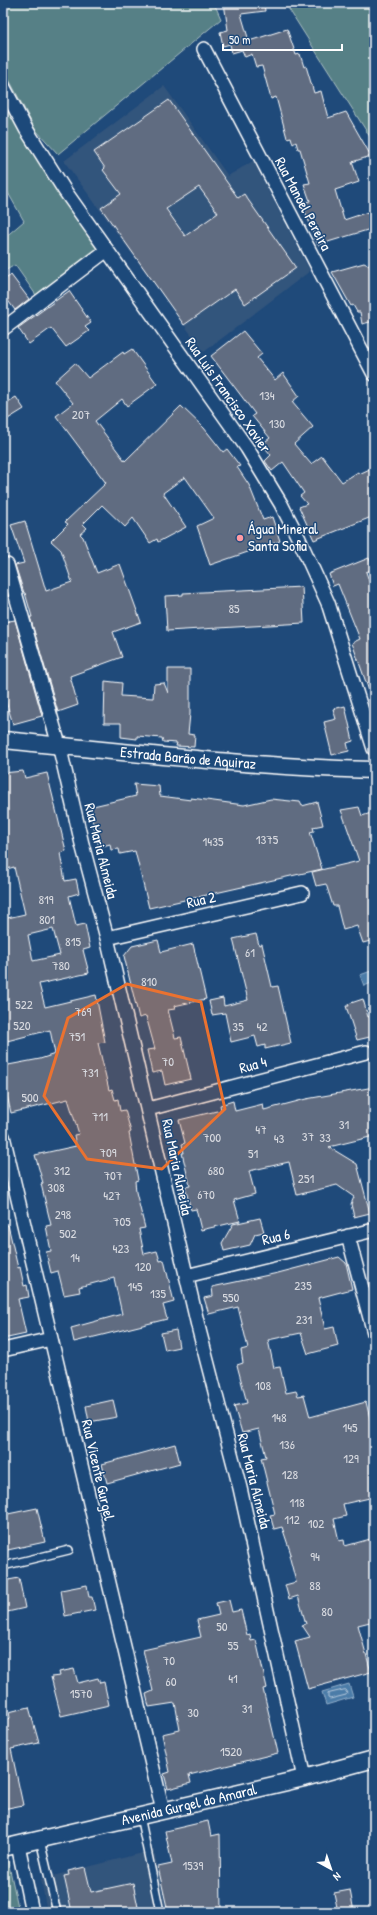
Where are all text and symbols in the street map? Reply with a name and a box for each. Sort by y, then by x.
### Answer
scale bar [223,26,342,52]
text: 50 m [229,31,250,48]
street label: Rua Manoel Pereira [270,153,337,254]
street label: Rua Luís Francisco Xavier [181,333,276,457]
house number: 134 [259,386,275,404]
house number: 207 [72,405,90,423]
house number: 130 [269,414,285,432]
place label: Água Mineral Santa Sofia [248,518,318,556]
marker: Água Mineral Santa Sofia [235,533,245,543]
house number: 85 [228,599,240,617]
street label: Estrada Barão de Aquiraz [119,741,257,774]
street label: Rua Maria Almeida [79,801,124,901]
house number: 1375 [256,830,279,848]
house number: 1435 [203,832,224,850]
street label: Rua 2 [184,886,217,913]
house number: 819 [38,890,54,908]
house number: 801 [39,910,55,928]
house number: 815 [65,932,81,950]
house number: 61 [245,943,255,961]
house number: 780 [52,956,70,974]
house number: 810 [141,972,157,990]
house number: 522 [15,995,33,1013]
house number: 769 [75,1002,91,1020]
house number: 520 [13,1016,31,1034]
house number: 35 [232,1017,244,1035]
house number: 42 [257,1017,267,1035]
house number: 751 [69,1027,86,1045]
street label: Rua 4 [237,1051,269,1078]
house number: 70 [162,1052,174,1070]
house number: 731 [82,1063,99,1081]
house number: 500 [21,1088,39,1106]
house number: 711 [92,1107,108,1125]
house number: 31 [339,1115,350,1133]
street label: Rua Maria Almeida [157,1117,198,1217]
house number: 47 [255,1120,267,1138]
house number: 37 [302,1127,314,1145]
house number: 700 [203,1128,221,1146]
house number: 33 [319,1128,331,1146]
house number: 43 [274,1129,285,1147]
house number: 709 [99,1143,117,1161]
house number: 51 [248,1144,258,1162]
house number: 312 [54,1161,70,1179]
house number: 680 [208,1161,224,1179]
house number: 707 [104,1166,122,1184]
house number: 251 [298,1169,314,1187]
house number: 308 [47,1178,65,1196]
house number: 670 [197,1185,215,1203]
house number: 427 [103,1186,121,1204]
house number: 298 [55,1205,72,1223]
house number: 705 [113,1212,131,1230]
street label: Rua 6 [260,1223,292,1250]
house number: 502 [59,1224,77,1242]
house number: 423 [113,1239,130,1257]
house number: 14 [70,1248,80,1266]
house number: 120 [135,1257,151,1275]
house number: 235 [294,1276,312,1294]
house number: 145 [127,1277,143,1295]
house number: 135 [150,1284,167,1302]
house number: 550 [223,1288,240,1306]
house number: 231 [296,1310,313,1328]
house number: 108 [255,1376,271,1394]
house number: 148 [271,1408,287,1426]
street label: Rua Vicente Gurgel [77,1417,120,1522]
house number: 145 [342,1418,358,1436]
street label: Rua Maria Almeida [232,1431,277,1531]
house number: 136 [279,1435,295,1453]
house number: 129 [343,1449,359,1467]
house number: 128 [282,1465,299,1483]
house number: 118 [289,1493,305,1511]
house number: 112 [284,1510,300,1528]
house number: 102 [308,1514,324,1532]
house number: 94 [310,1547,320,1565]
house number: 88 [309,1576,321,1594]
house number: 80 [321,1602,333,1620]
house number: 50 [216,1617,228,1635]
house number: 55 [228,1636,239,1654]
house number: 70 [163,1651,175,1669]
house number: 41 [228,1669,238,1687]
house number: 60 [165,1672,177,1690]
house number: 1570 [70,1684,92,1702]
house number: 31 [242,1699,253,1717]
house number: 30 [187,1703,199,1721]
house number: 1520 [220,1742,242,1760]
street label: Avenida Gurgel do Amaral [119,1778,259,1830]
north arrow [311,1849,351,1889]
house number: 1539 [183,1856,204,1874]
text: N [331,1869,344,1884]

